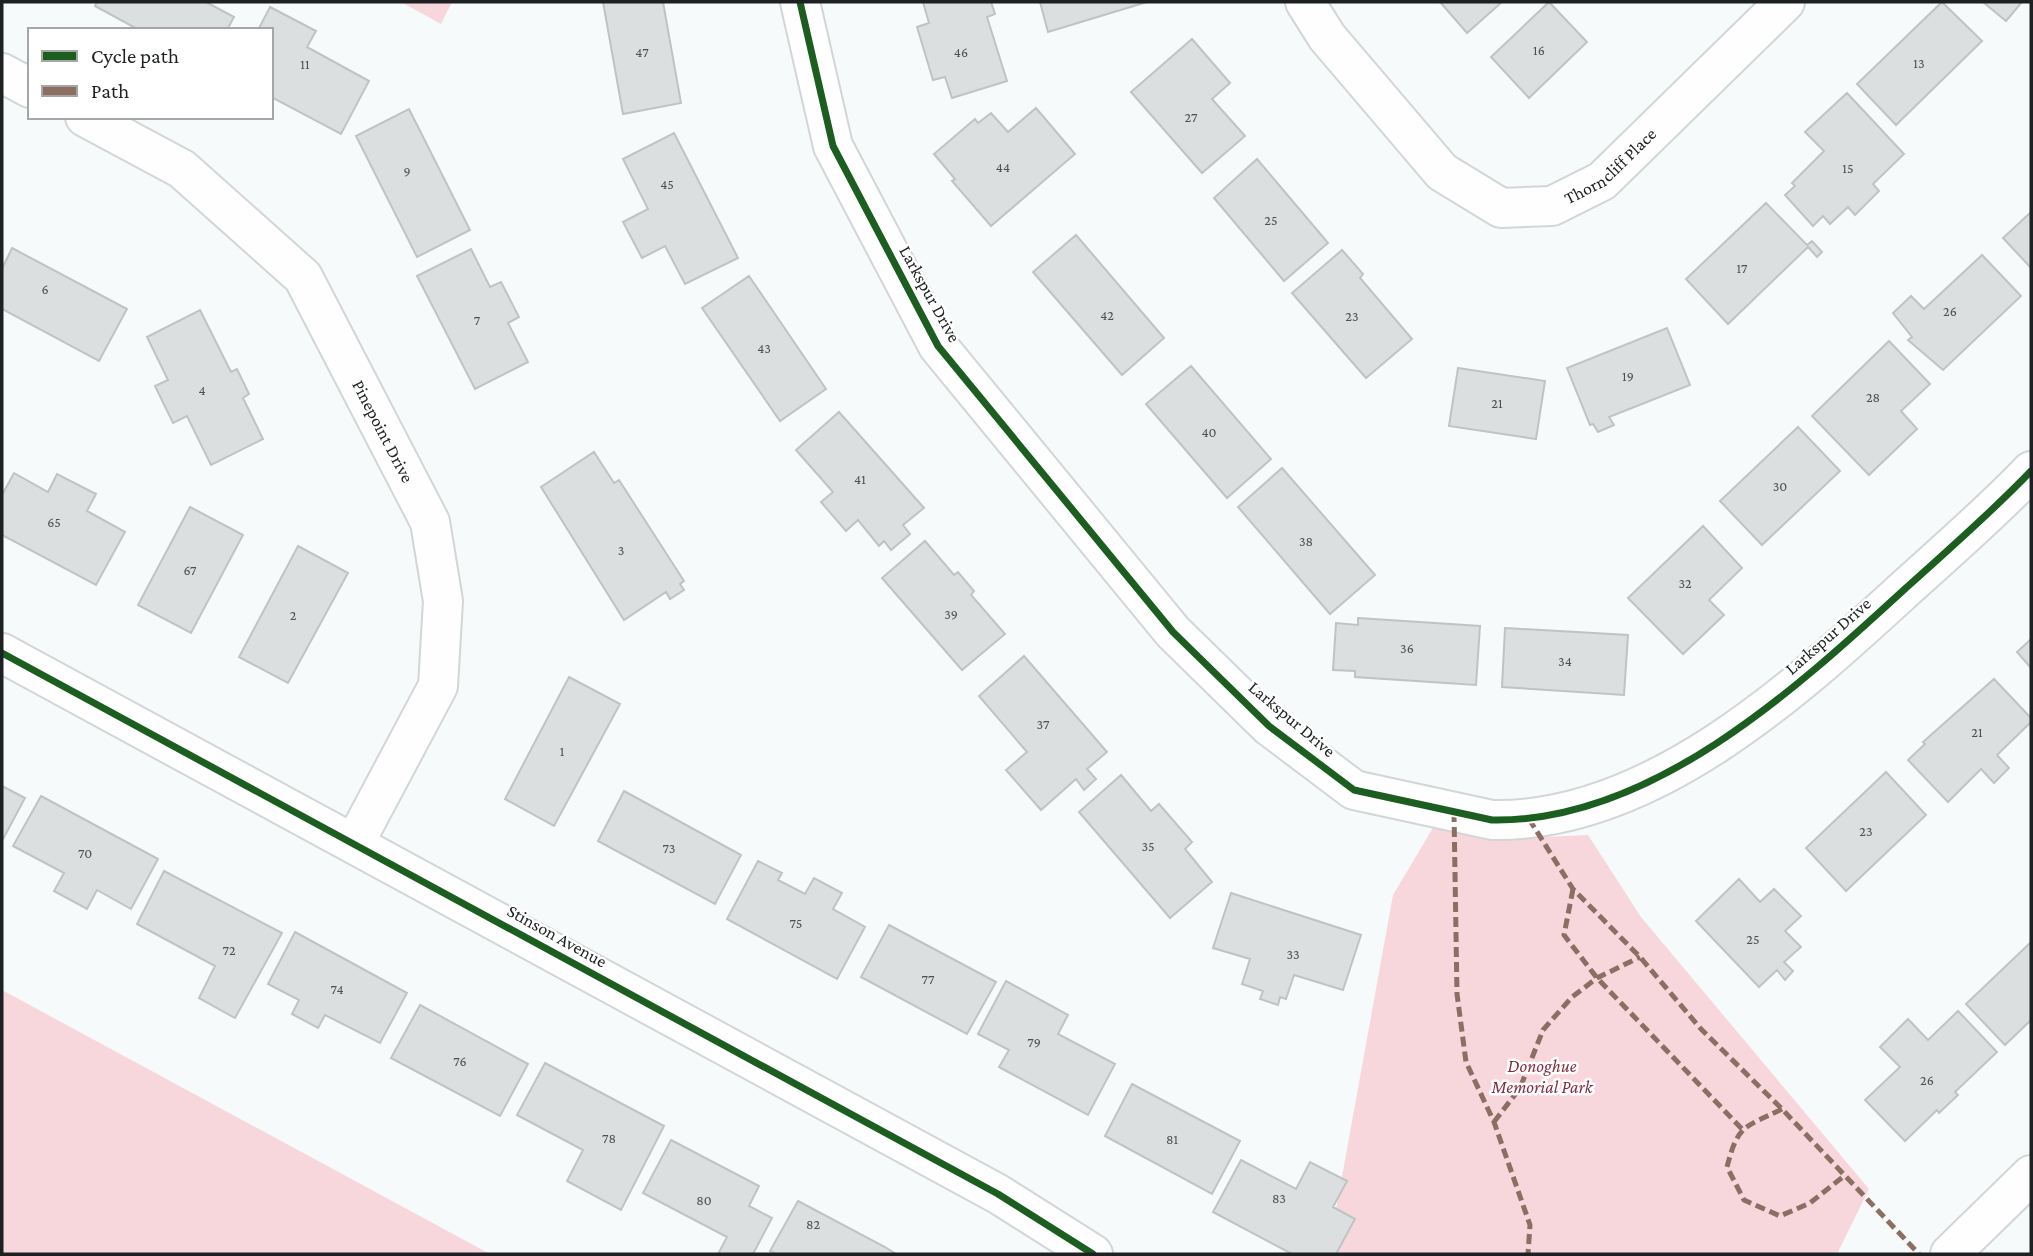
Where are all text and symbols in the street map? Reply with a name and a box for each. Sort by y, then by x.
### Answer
legend [28,28,273,119]
house number: 16 [1533,42,1545,58]
text: Cycle path [91,44,179,68]
house number: 47 [635,44,649,60]
house number: 46 [954,44,968,60]
house number: 13 [1913,55,1925,71]
house number: 11 [300,56,310,72]
text: Path [91,79,129,103]
house number: 27 [1185,109,1198,125]
street label: Thorncliff Place [1561,124,1660,208]
house number: 44 [996,159,1010,175]
house number: 15 [1842,160,1854,176]
house number: 9 [403,163,411,179]
house number: 45 [660,176,674,192]
house number: 25 [1264,212,1278,228]
street label: Larkspur Drive [895,242,965,346]
house number: 17 [1736,260,1748,276]
house number: 6 [41,281,49,297]
house number: 26 [1943,303,1957,319]
house number: 42 [1100,307,1114,323]
house number: 23 [1345,308,1359,324]
house number: 7 [474,312,481,328]
house number: 43 [757,340,771,356]
house number: 19 [1622,368,1634,384]
street label: Pinepoint Drive [348,377,418,486]
house number: 4 [198,382,206,398]
house number: 28 [1866,389,1880,405]
house number: 21 [1491,395,1503,411]
house number: 40 [1201,424,1217,440]
house number: 41 [854,471,866,487]
house number: 30 [1773,478,1787,494]
house number: 65 [47,514,61,530]
house number: 38 [1299,533,1313,549]
house number: 3 [618,542,624,558]
house number: 67 [183,562,197,578]
house number: 32 [1678,575,1692,591]
street label: Larkspur Drive [1781,593,1875,679]
house number: 39 [944,606,958,622]
house number: 2 [290,607,297,623]
house number: 36 [1400,640,1414,656]
house number: 34 [1558,653,1572,669]
street label: Larkspur Drive [1245,677,1340,761]
house number: 37 [1037,716,1050,732]
house number: 21 [1971,724,1983,740]
house number: 1 [560,743,565,759]
house number: 23 [1859,823,1873,839]
house number: 35 [1141,838,1155,854]
house number: 73 [663,840,675,856]
house number: 70 [78,845,92,861]
street label: Stinson Avenue [504,900,610,972]
house number: 75 [790,915,802,931]
house number: 25 [1746,931,1760,947]
house number: 72 [222,942,236,958]
house number: 33 [1286,946,1300,962]
house number: 77 [922,971,935,987]
house number: 74 [330,981,344,997]
house number: 79 [1027,1034,1041,1050]
house number: 76 [453,1053,467,1069]
park label: Donoghue Memorial Park [1490,1056,1594,1097]
house number: 26 [1920,1072,1934,1088]
house number: 78 [602,1130,616,1146]
house number: 81 [1166,1131,1178,1147]
house number: 83 [1272,1190,1286,1206]
house number: 80 [696,1192,712,1208]
house number: 82 [806,1216,820,1232]

